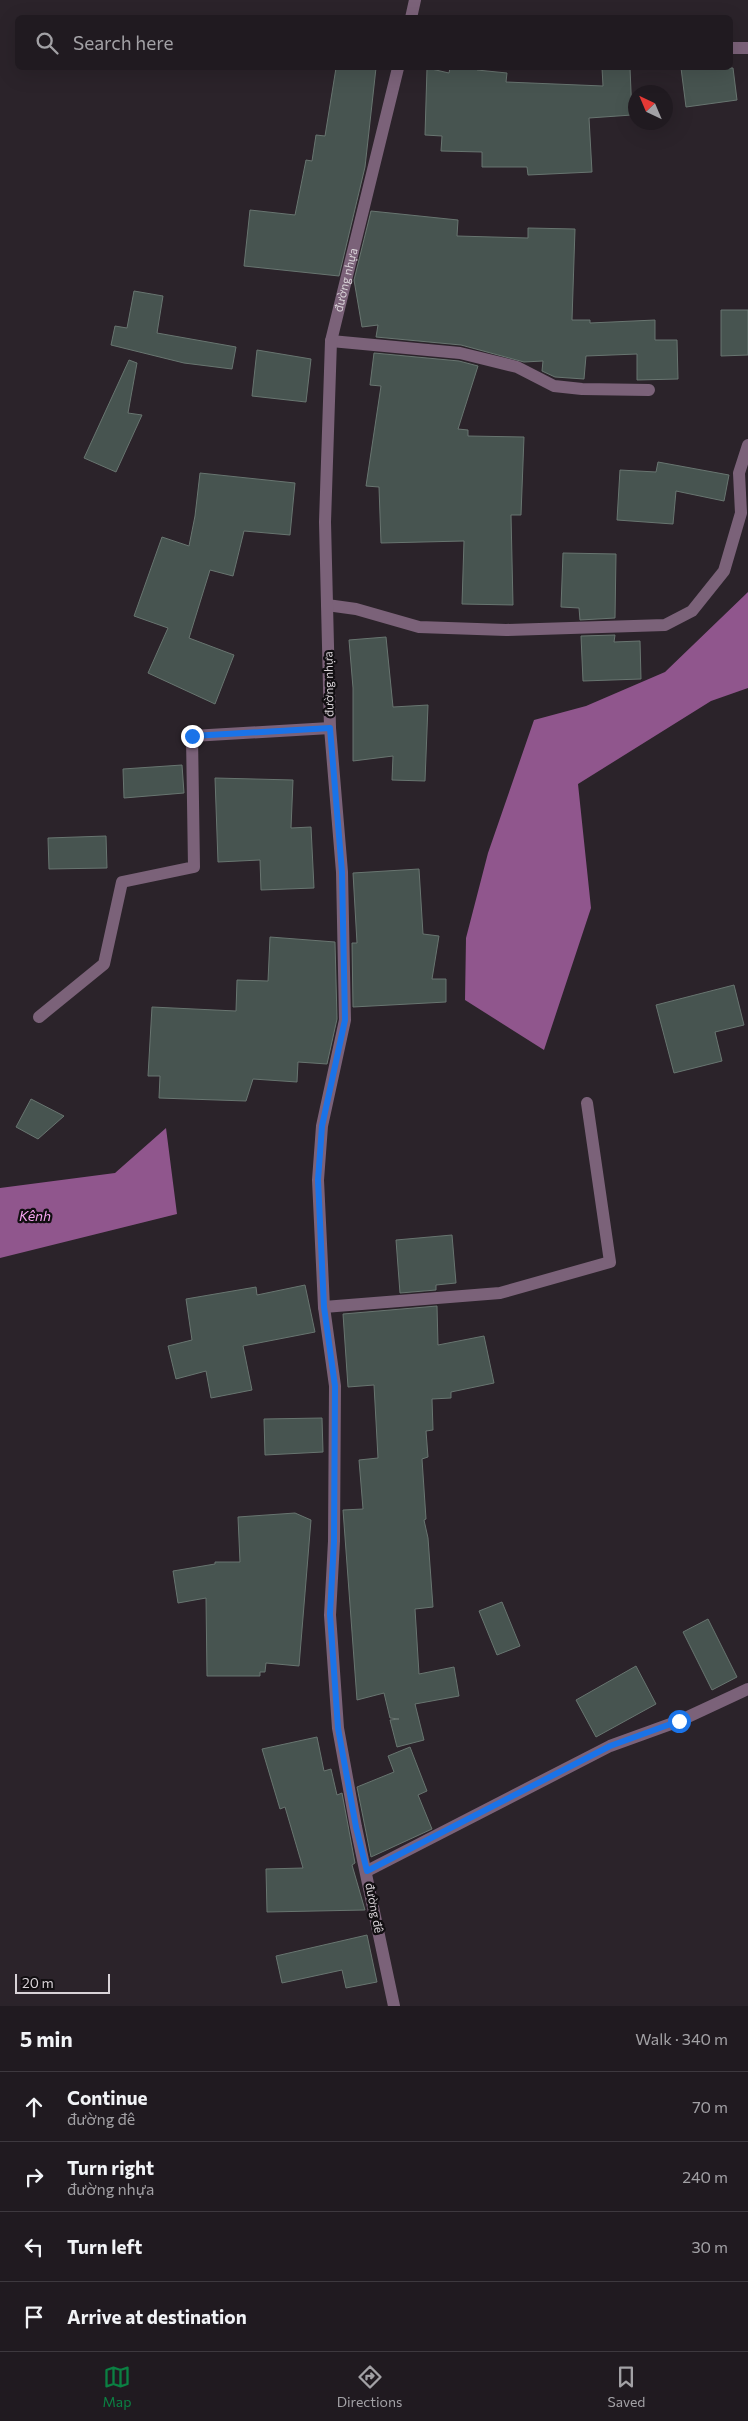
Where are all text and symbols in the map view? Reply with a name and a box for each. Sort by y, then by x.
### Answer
search box [15,15,733,70]
icon: search [33,29,61,57]
text: Search here [73,31,173,54]
north arrow [628,85,673,130]
street label: đường nhựa [330,246,360,313]
street label: đường nhựa [320,651,336,717]
route end [181,725,204,748]
water label: Kênh [19,1207,51,1224]
route start [668,1710,691,1733]
street label: đường đê [363,1881,387,1934]
scale bar [15,1971,110,1994]
text: 20 m [22,1974,54,1991]
text: 5 min [20,2026,73,2051]
text: Walk · 340 m [635,2029,728,2048]
text: Continue [67,2086,147,2109]
icon: ahead [20,2093,48,2121]
text: 70 m [692,2097,728,2116]
text: đường đê [67,2109,135,2128]
text: Turn right [67,2156,154,2179]
icon: right [20,2163,48,2191]
text: 240 m [682,2167,728,2186]
text: đường nhựa [67,2179,154,2198]
icon: left [20,2233,48,2261]
text: Turn left [67,2235,142,2258]
text: 30 m [691,2237,728,2256]
icon: arrive [20,2303,48,2331]
text: Arrive at destination [67,2305,247,2328]
tab: Map [103,2363,131,2410]
tab: Directions [337,2363,402,2410]
tab: Saved [608,2363,645,2410]

